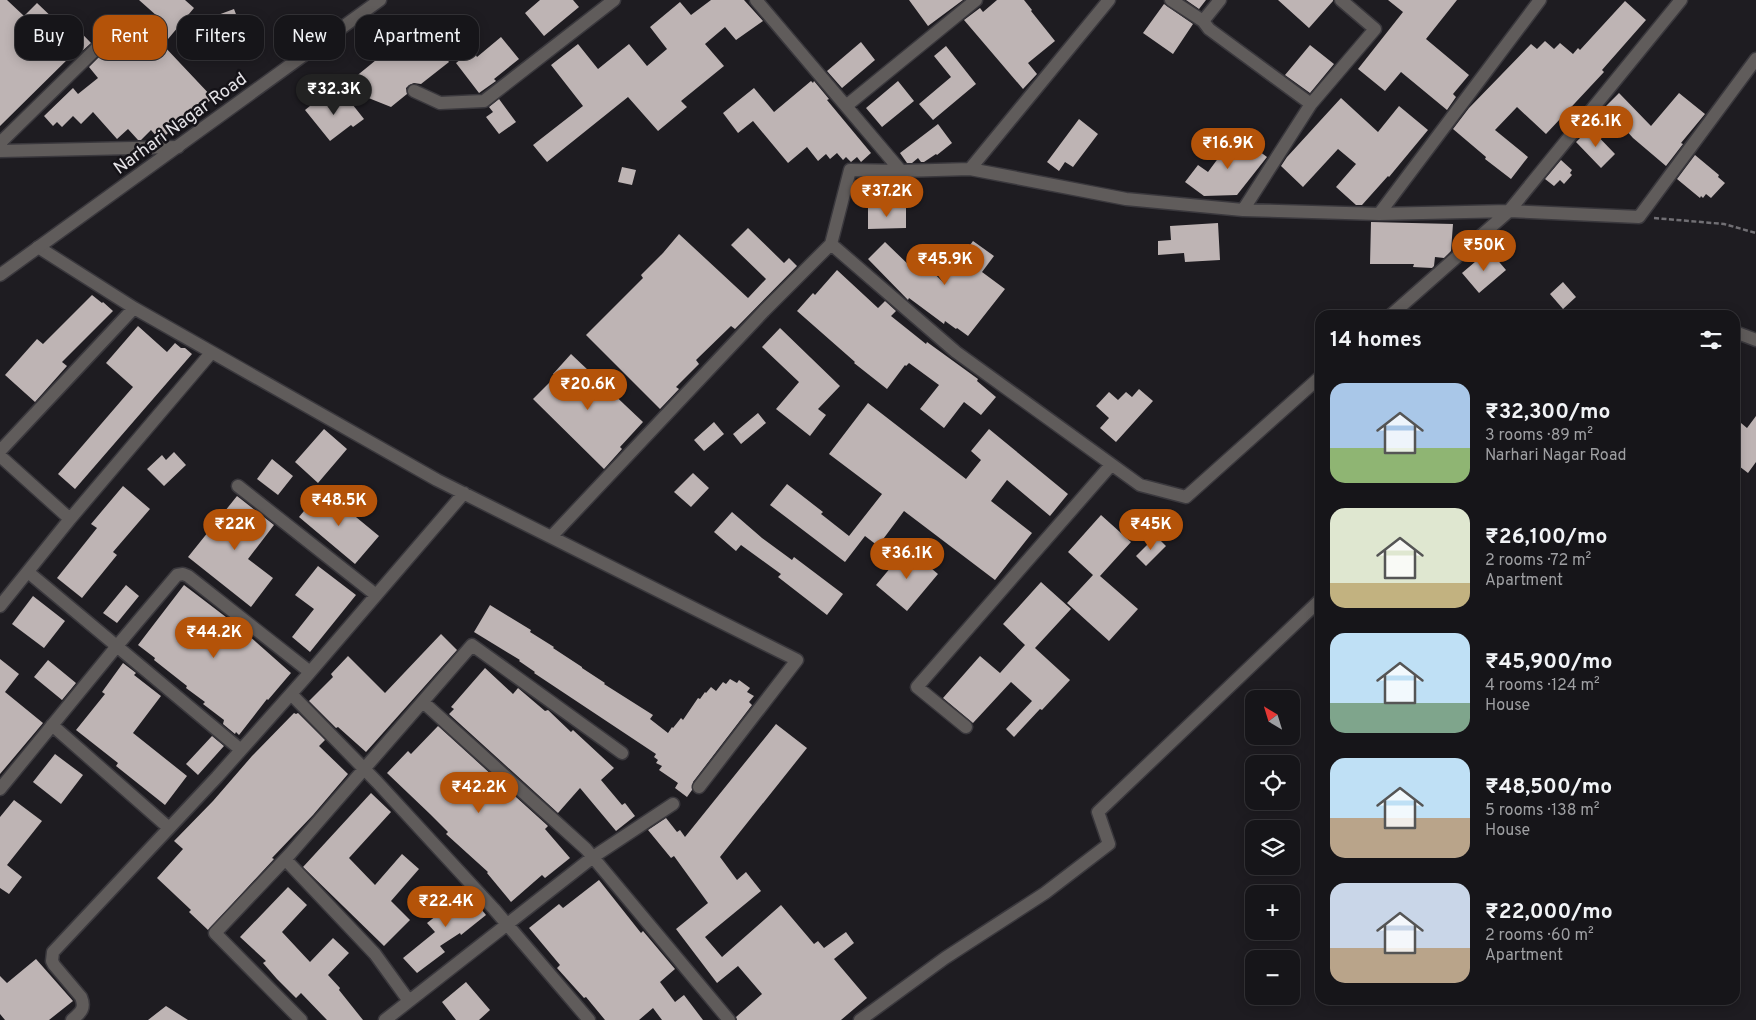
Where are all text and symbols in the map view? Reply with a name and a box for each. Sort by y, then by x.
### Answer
chip: Buy [15,15,83,60]
chip: Rent [93,15,167,60]
chip: Filters [177,15,264,60]
chip: New [274,15,345,60]
chip: Apartment [355,15,479,60]
street label: Narhari Nagar Road [110,68,252,180]
pin: ₹32.3K [293,74,375,116]
text: ₹32.3K [307,80,361,100]
pin: ₹26.1K [1555,106,1637,148]
text: ₹26.1K [1570,112,1622,132]
pin: ₹16.9K [1187,128,1269,170]
text: ₹16.9K [1202,134,1254,154]
pin: ₹37.2K [846,176,928,218]
text: ₹37.2K [861,182,913,202]
pin: ₹50K [1454,230,1514,272]
text: ₹50K [1463,236,1505,256]
pin: ₹45.9K [904,244,986,286]
text: ₹45.9K [917,250,973,270]
icon: filters [1697,326,1725,354]
text: 14 homes [1330,327,1422,354]
pin: ₹20.6K [547,368,629,411]
text: ₹20.6K [560,375,616,395]
text: ₹32,300/mo [1485,399,1610,426]
icon: home [1370,403,1430,463]
text: 3 rooms · 89 m² [1485,426,1593,446]
text: Narhari Nagar Road [1485,446,1627,466]
pin: ₹48.5K [298,484,380,527]
text: ₹48.5K [311,491,367,511]
pin: ₹22K [205,508,265,551]
pin: ₹45K [1121,508,1181,551]
text: ₹22K [214,515,256,535]
text: ₹45K [1130,515,1172,535]
text: ₹26,100/mo [1485,524,1607,551]
icon: home [1370,528,1430,588]
pin: ₹36.1K [866,538,948,580]
text: ₹36.1K [881,544,933,564]
text: 2 rooms · 72 m² [1485,551,1591,571]
text: Apartment [1485,571,1563,591]
pin: ₹44.2K [173,616,255,659]
text: ₹44.2K [186,623,242,643]
text: ₹45,900/mo [1485,649,1612,676]
icon: home [1370,653,1430,713]
text: 4 rooms · 124 m² [1485,676,1600,696]
north arrow [1245,690,1300,745]
map controls [1245,690,1300,1005]
text: House [1485,696,1530,716]
button: locate [1245,755,1300,810]
pin: ₹42.2K [438,772,520,814]
text: ₹48,500/mo [1485,774,1612,801]
text: ₹42.2K [451,778,507,798]
icon: home [1370,778,1430,838]
text: 5 rooms · 138 m² [1485,801,1600,821]
button: layers [1245,820,1300,875]
text: House [1485,821,1530,841]
button: + [1245,885,1300,940]
pin: ₹22.4K [405,886,487,928]
text: ₹22.4K [418,892,474,912]
text: ₹22,000/mo [1485,899,1613,926]
icon: home [1370,903,1430,963]
text: 2 rooms · 60 m² [1485,926,1594,946]
text: Apartment [1485,946,1563,966]
button: − [1245,950,1300,1005]

